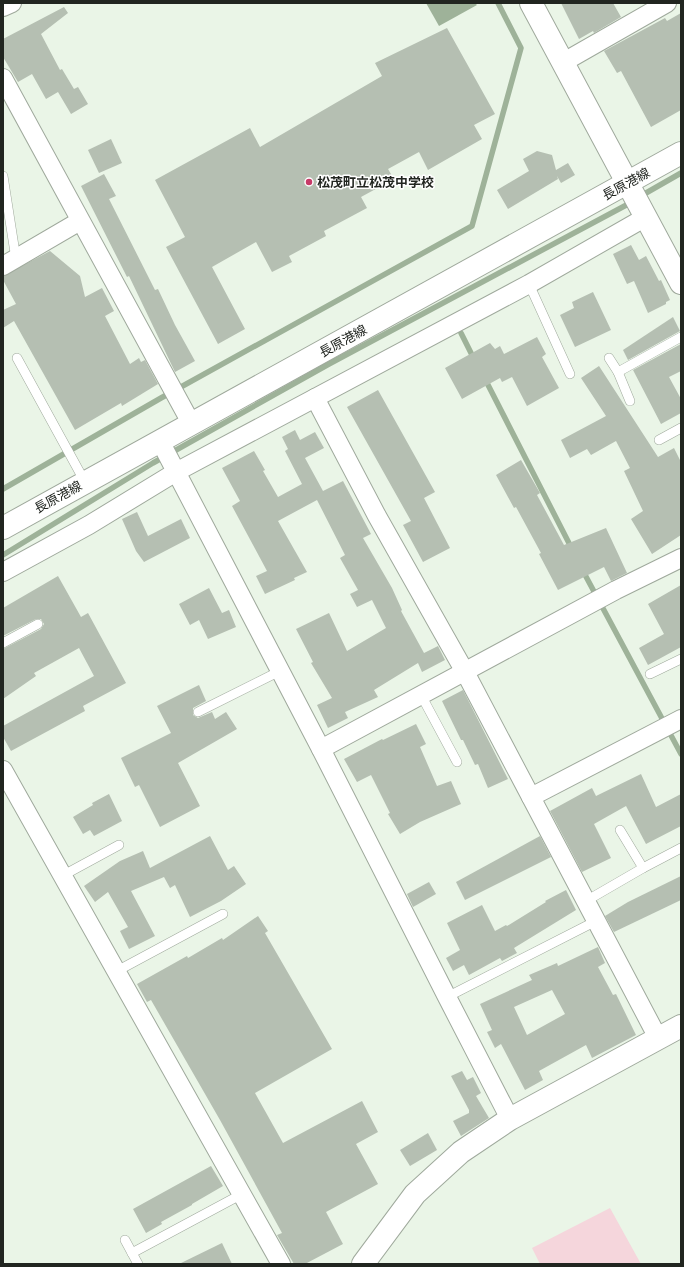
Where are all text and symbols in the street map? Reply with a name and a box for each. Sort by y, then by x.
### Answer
street label: 長原港線 [600,165,652,203]
place label: 松茂町立松茂中学校 [317,175,434,190]
marker: 松茂町立松茂中学校 [304,177,314,187]
street label: 長原港線 [317,322,369,360]
street label: 長原港線 [32,478,84,516]

